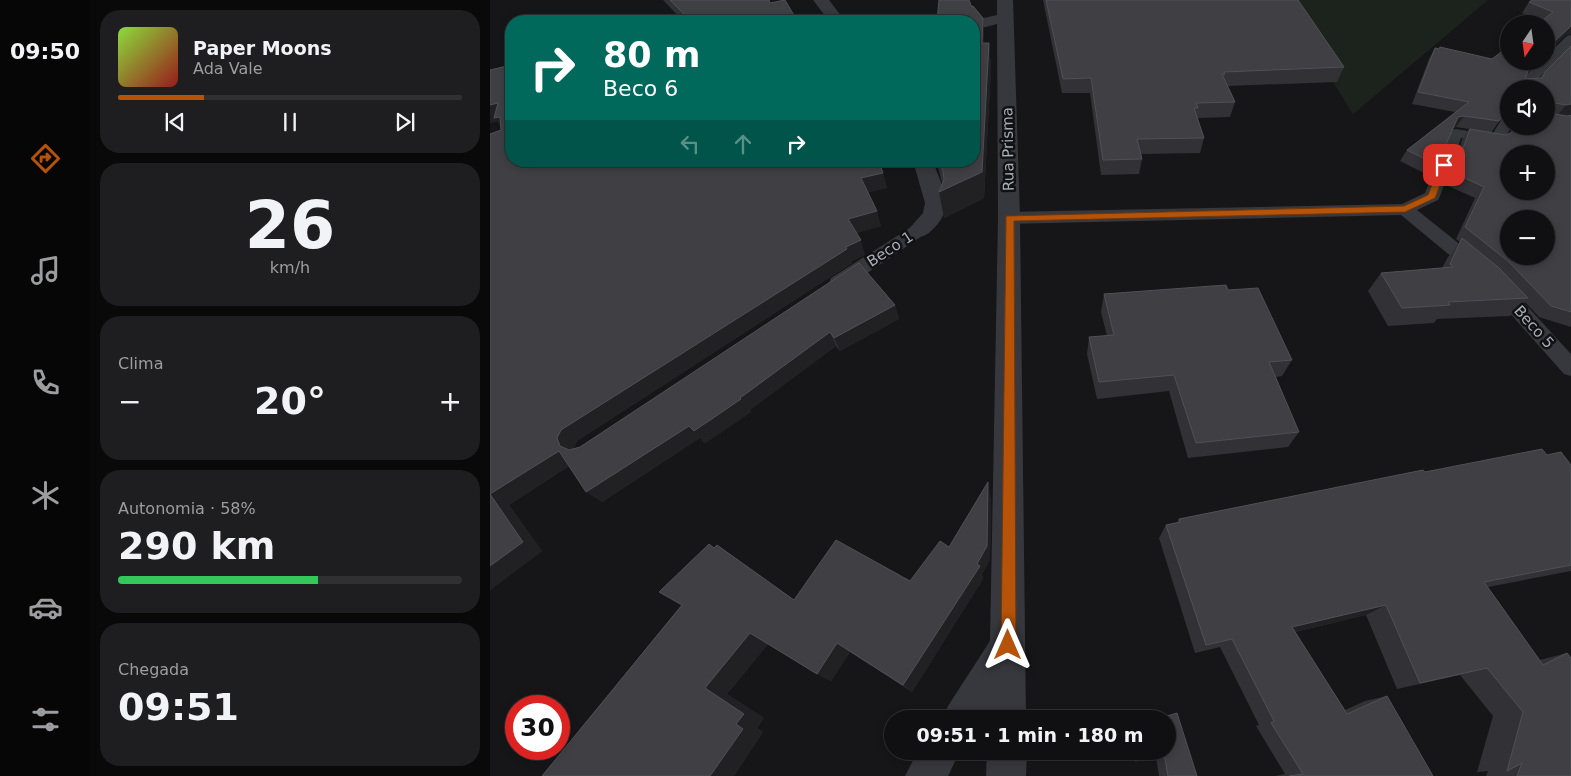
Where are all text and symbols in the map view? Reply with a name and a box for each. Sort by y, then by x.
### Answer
north arrow [1500,15,1555,70]
map controls [1500,15,1555,265]
icon: right [520,35,585,100]
text: 80 m [603,35,700,75]
text: Paper Moons [193,37,332,59]
text: 09:50 [10,39,80,64]
text: Ada Vale [193,59,263,78]
text: Beco 6 [603,76,678,101]
button: sound [1500,80,1555,135]
street label: Rua Prisma [998,107,1018,191]
icon: previous [161,108,189,136]
icon: pause [276,108,304,136]
icon: next [391,108,419,136]
icon: left [676,130,704,158]
icon: ahead [729,130,757,158]
icon: right [782,130,810,158]
icon: directions [28,141,63,176]
pin [1423,144,1465,186]
button: + [1500,145,1555,200]
icon: arrive [1430,151,1458,179]
text: 26 [245,188,335,263]
button: − [1500,210,1555,265]
street label: Beco 1 [864,227,916,271]
icon: music [28,253,63,288]
text: km/h [270,258,310,277]
street label: Beco 5 [1510,302,1558,352]
text: Clima [118,354,163,373]
icon: phone [28,365,63,400]
text: 20° [254,379,326,423]
text: − [118,385,141,418]
text: + [439,385,462,418]
icon: climate [28,478,63,513]
text: Autonomia · 58% [118,499,256,518]
text: 290 km [118,524,275,568]
icon: car [28,590,63,625]
position arrow [981,618,1033,670]
text: Chegada [118,660,189,679]
text: 09:51 [118,685,239,729]
speed limit sign: 30 [505,695,570,760]
icon: filters [28,702,63,737]
text: 09:51 · 1 min · 180 m [916,724,1144,746]

